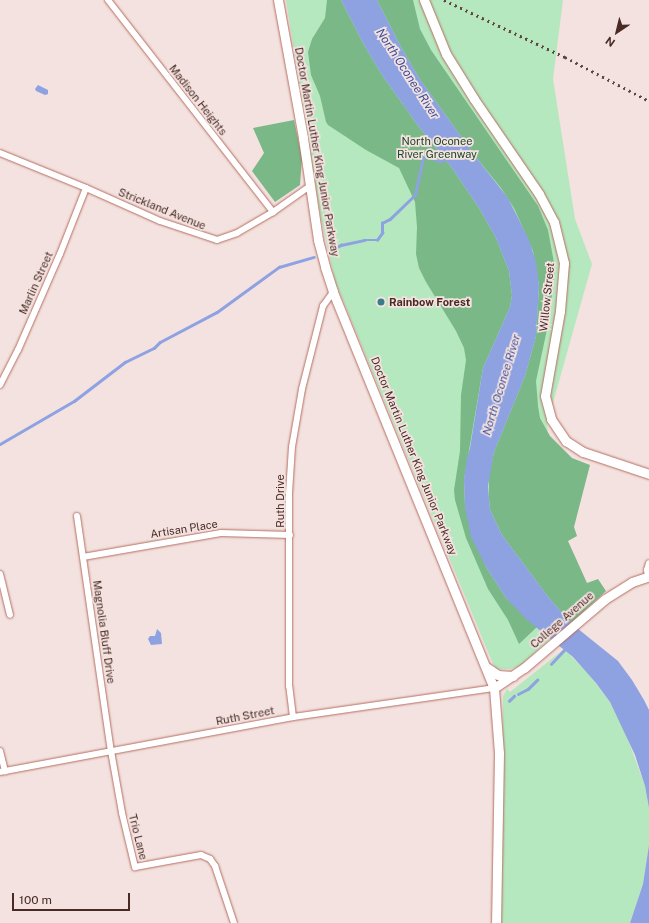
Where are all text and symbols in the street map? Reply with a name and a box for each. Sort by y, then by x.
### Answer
north arrow [597,12,637,52]
water label: North Oconee River [372,26,442,122]
text: N [603,34,617,49]
street label: Doctor Martin Luther King Junior Parkway [292,46,342,258]
street label: Madison Heights [166,62,230,138]
park label: North Oconee River Greenway [397,135,477,161]
street label: Strickland Avenue [116,185,208,233]
street label: Marlin Street [16,250,56,316]
street label: Willow Street [537,262,557,332]
place label: Rainbow Forest [389,295,470,309]
marker: Rainbow Forest [376,297,386,307]
water label: North Oconee River [480,333,524,437]
street label: Doctor Martin Luther King Junior Parkway [368,355,460,557]
street label: Ruth Drive [273,474,287,528]
street label: Artisan Place [149,517,219,541]
street label: Magnolia Bluff Drive [90,579,118,685]
street label: College Avenue [528,589,596,651]
street label: Ruth Street [215,704,275,728]
street label: Trio Lane [126,813,150,861]
scale bar [14,885,132,911]
text: 100 m [19,893,52,907]

